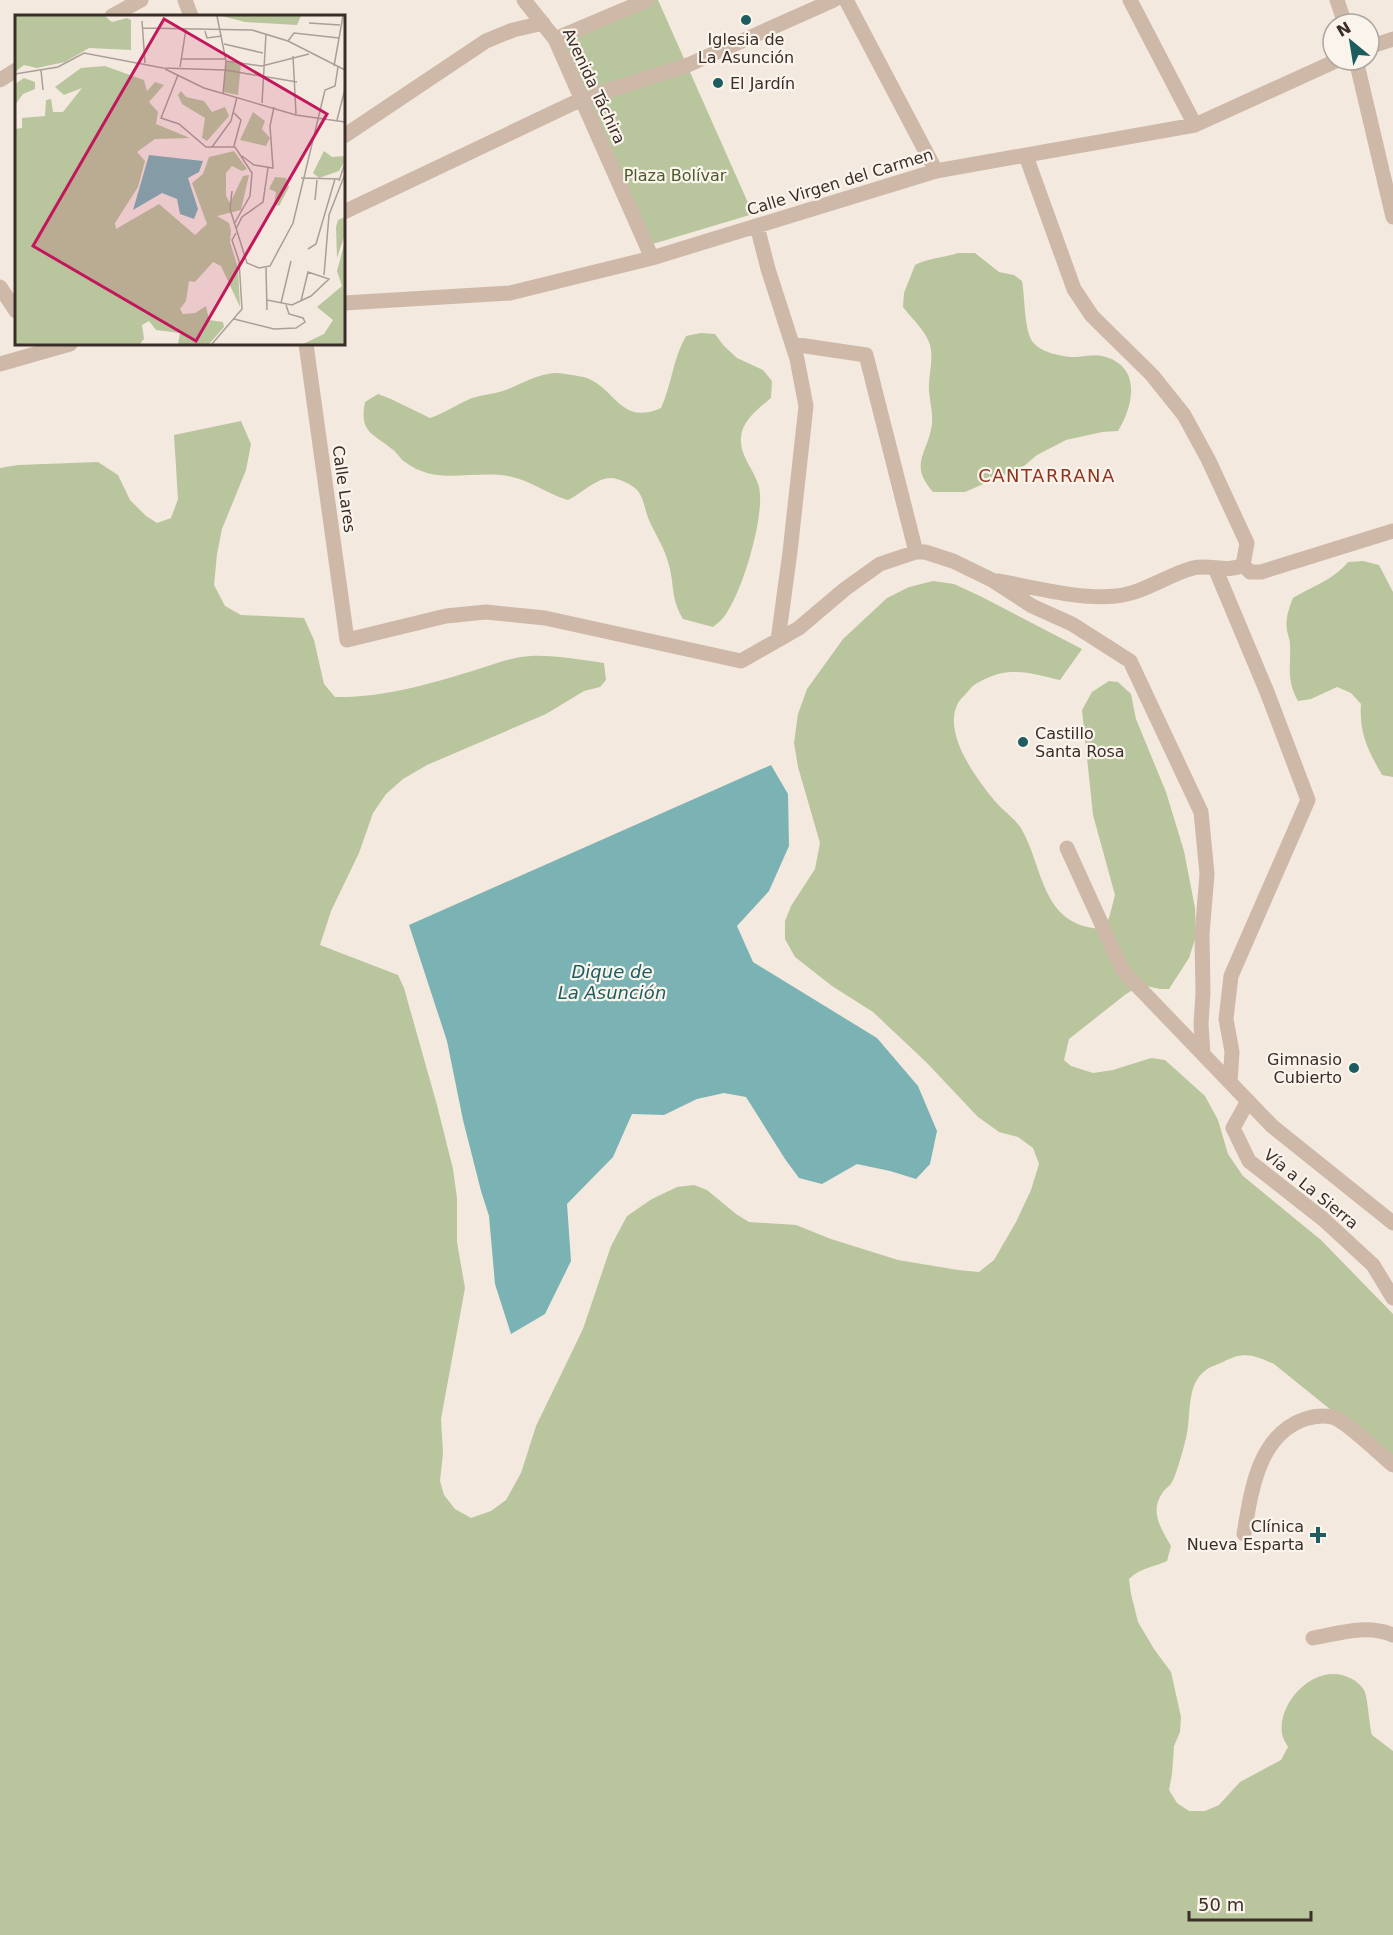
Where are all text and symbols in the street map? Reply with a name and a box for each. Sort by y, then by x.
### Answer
north arrow [1321,12,1381,72]
marker: Iglesia de La Asunción [739,13,753,27]
inset map [15,15,345,345]
text: N [1333,18,1354,41]
street label: Avenida Táchira [559,25,629,147]
place label: Iglesia de La Asunción [698,30,794,67]
place label: El Jardín [730,74,795,93]
marker: El Jardín [711,76,725,90]
street label: Calle Virgen del Carmen [745,145,935,219]
park label: Plaza Bolívar [624,166,727,185]
street label: Calle Lares [328,444,360,534]
district label: CANTARRANA [978,465,1116,486]
place label: Castillo Santa Rosa [1035,724,1125,761]
marker: Castillo Santa Rosa [1016,735,1030,749]
water label: Dique de La Asunción [558,961,666,1003]
place label: Gimnasio Cubierto [1267,1050,1342,1087]
marker: Gimnasio Cubierto [1347,1061,1361,1075]
street label: Vía a La Sierra [1260,1145,1362,1233]
place label: Clínica Nueva Esparta [1187,1517,1304,1554]
marker: Clínica Nueva Esparta [1309,1526,1327,1544]
scale bar [1189,1884,1310,1922]
text: 50 m [1198,1894,1244,1915]

